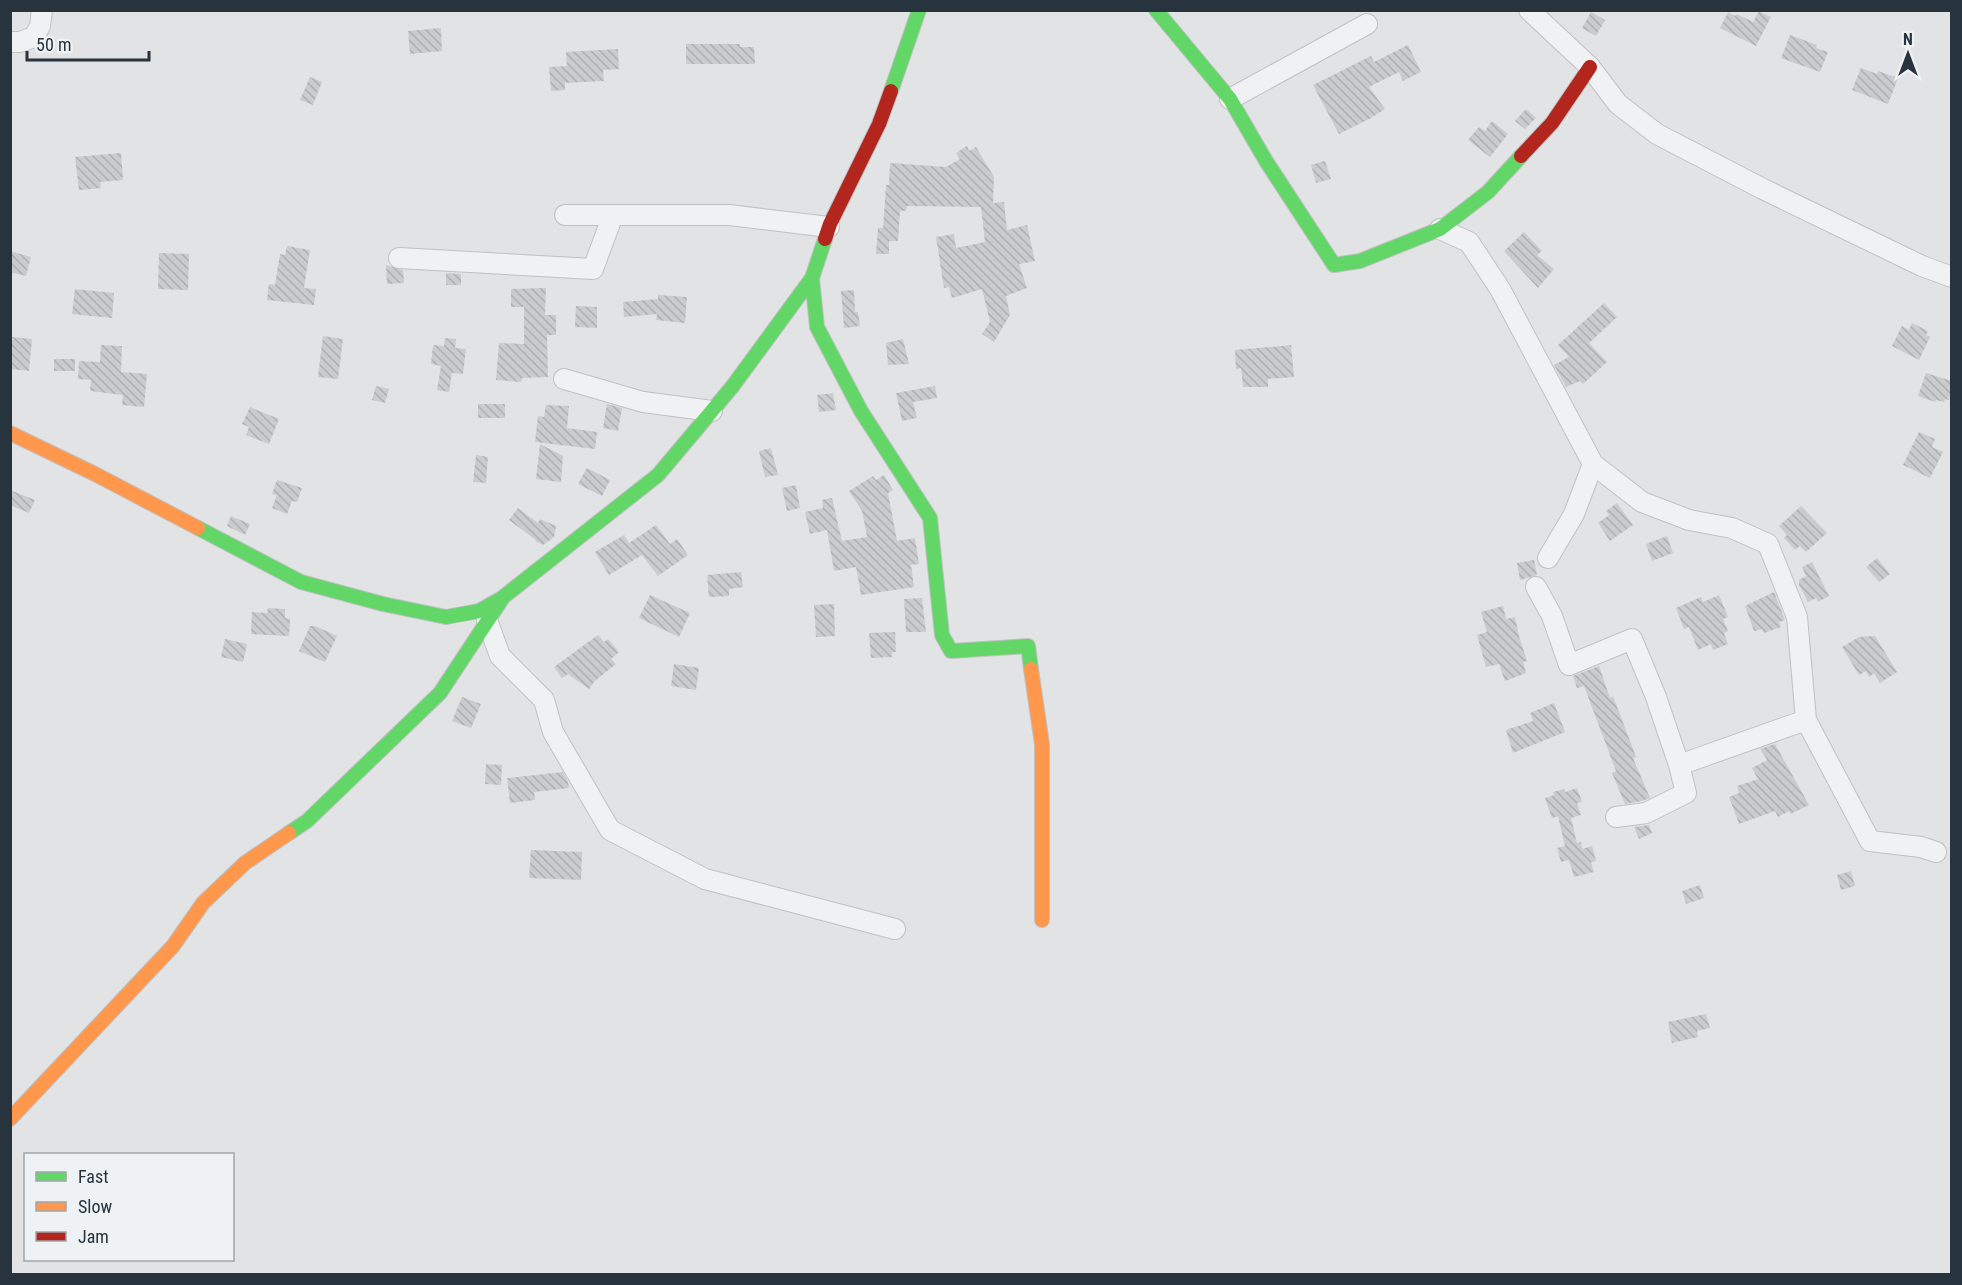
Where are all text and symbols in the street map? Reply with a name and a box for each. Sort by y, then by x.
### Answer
scale bar [27,24,148,62]
north arrow [1878,24,1938,84]
text: N [1903,30,1913,49]
text: 50 m [36,34,71,55]
legend [24,1153,234,1261]
text: Fast [78,1166,109,1187]
text: Slow [78,1196,113,1217]
text: Jam [78,1226,109,1247]

